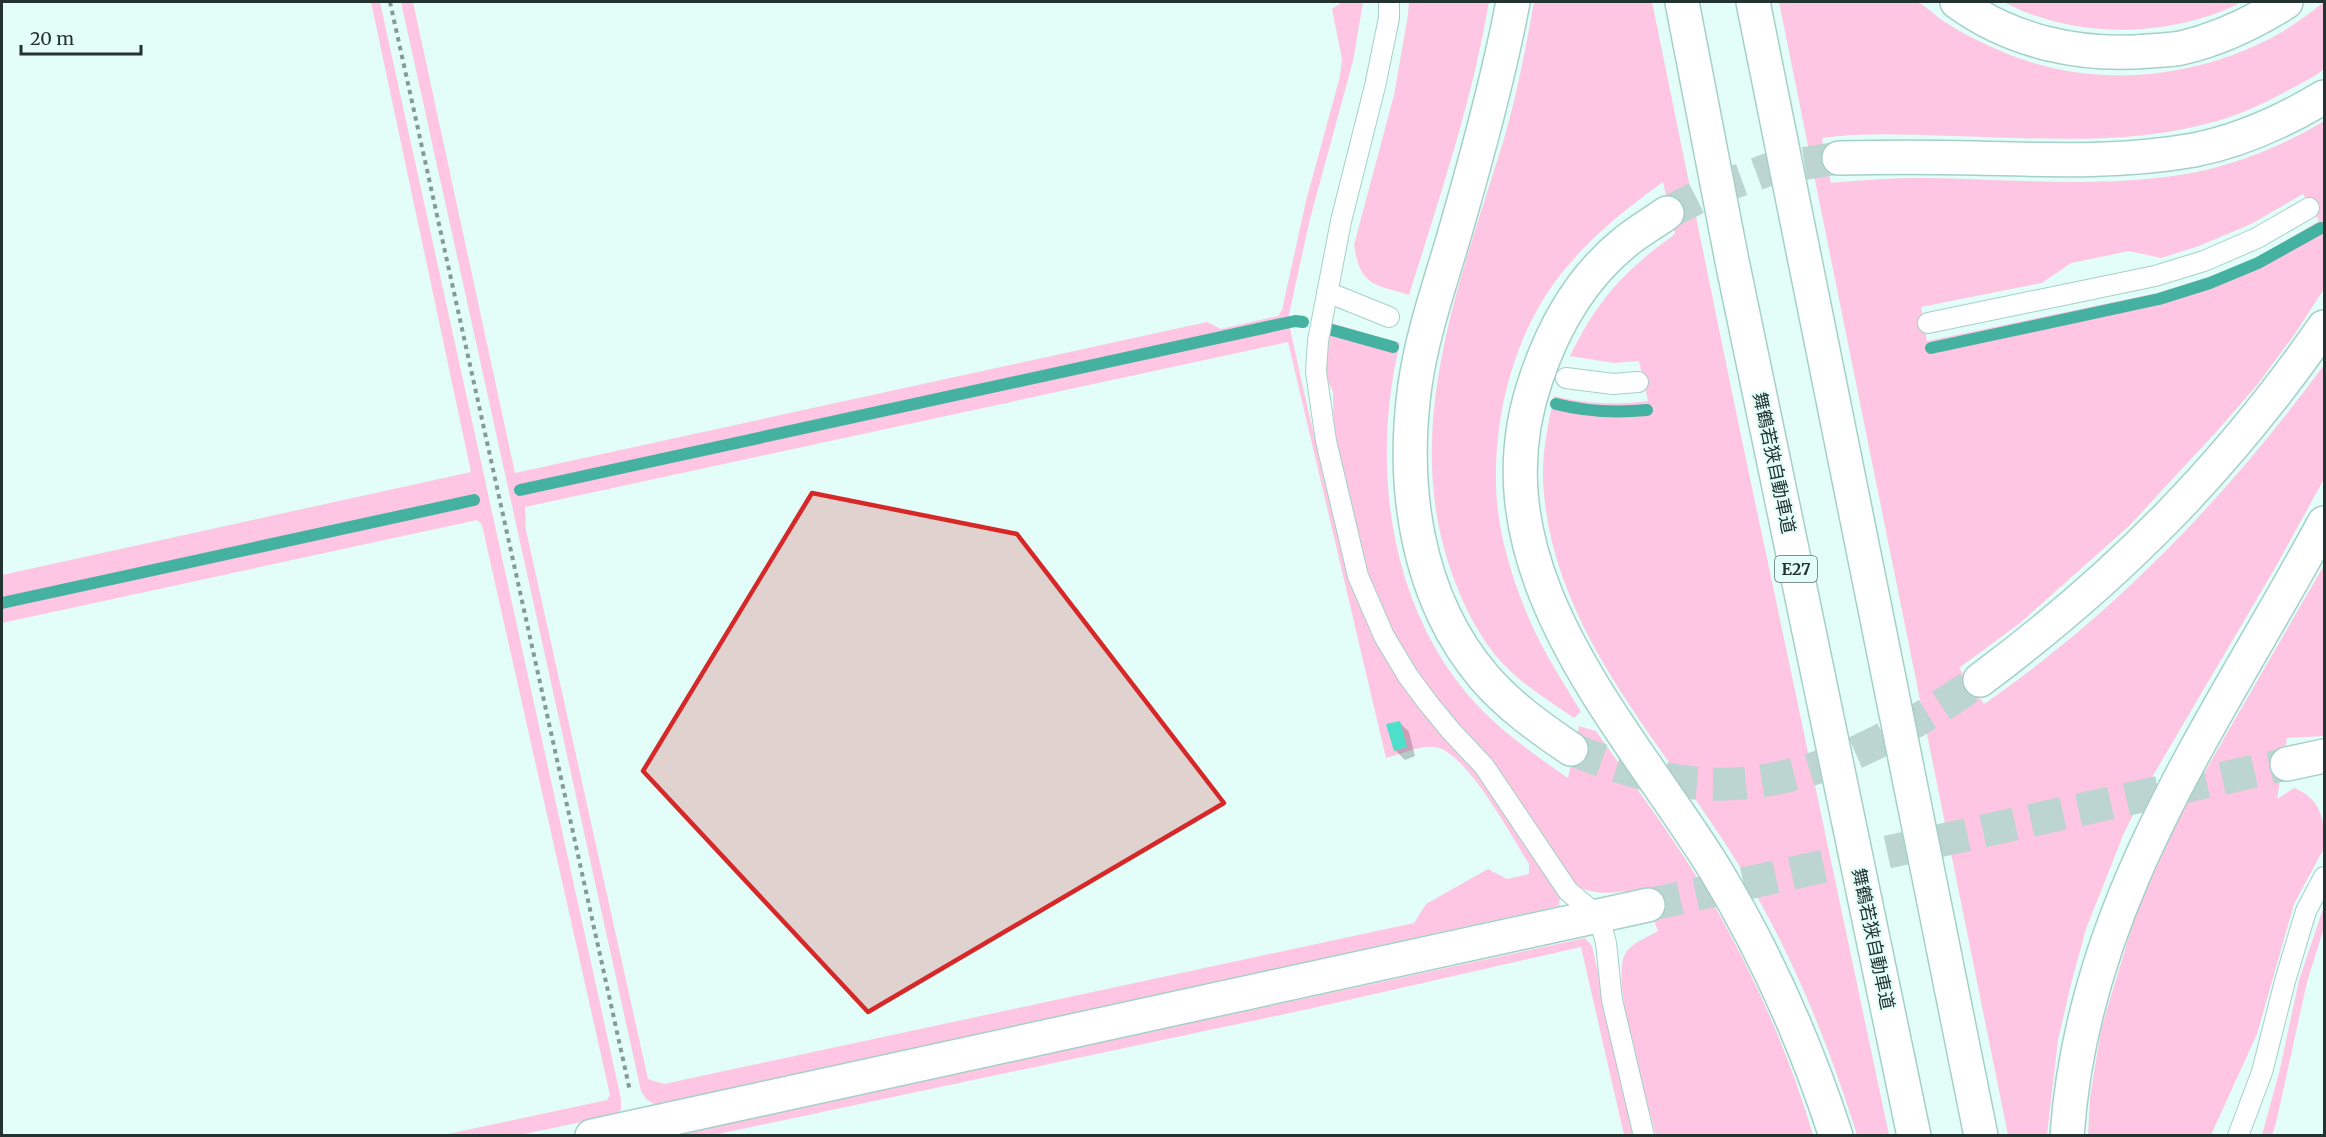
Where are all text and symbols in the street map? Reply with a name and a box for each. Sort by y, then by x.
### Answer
scale bar [21,18,141,56]
text: 20 m [30,27,74,50]
street label: 舞鶴若狭自動車道 [1748,390,1801,536]
road number: E27 [1775,556,1817,582]
street label: 舞鶴若狭自動車道 [1847,866,1900,1012]

